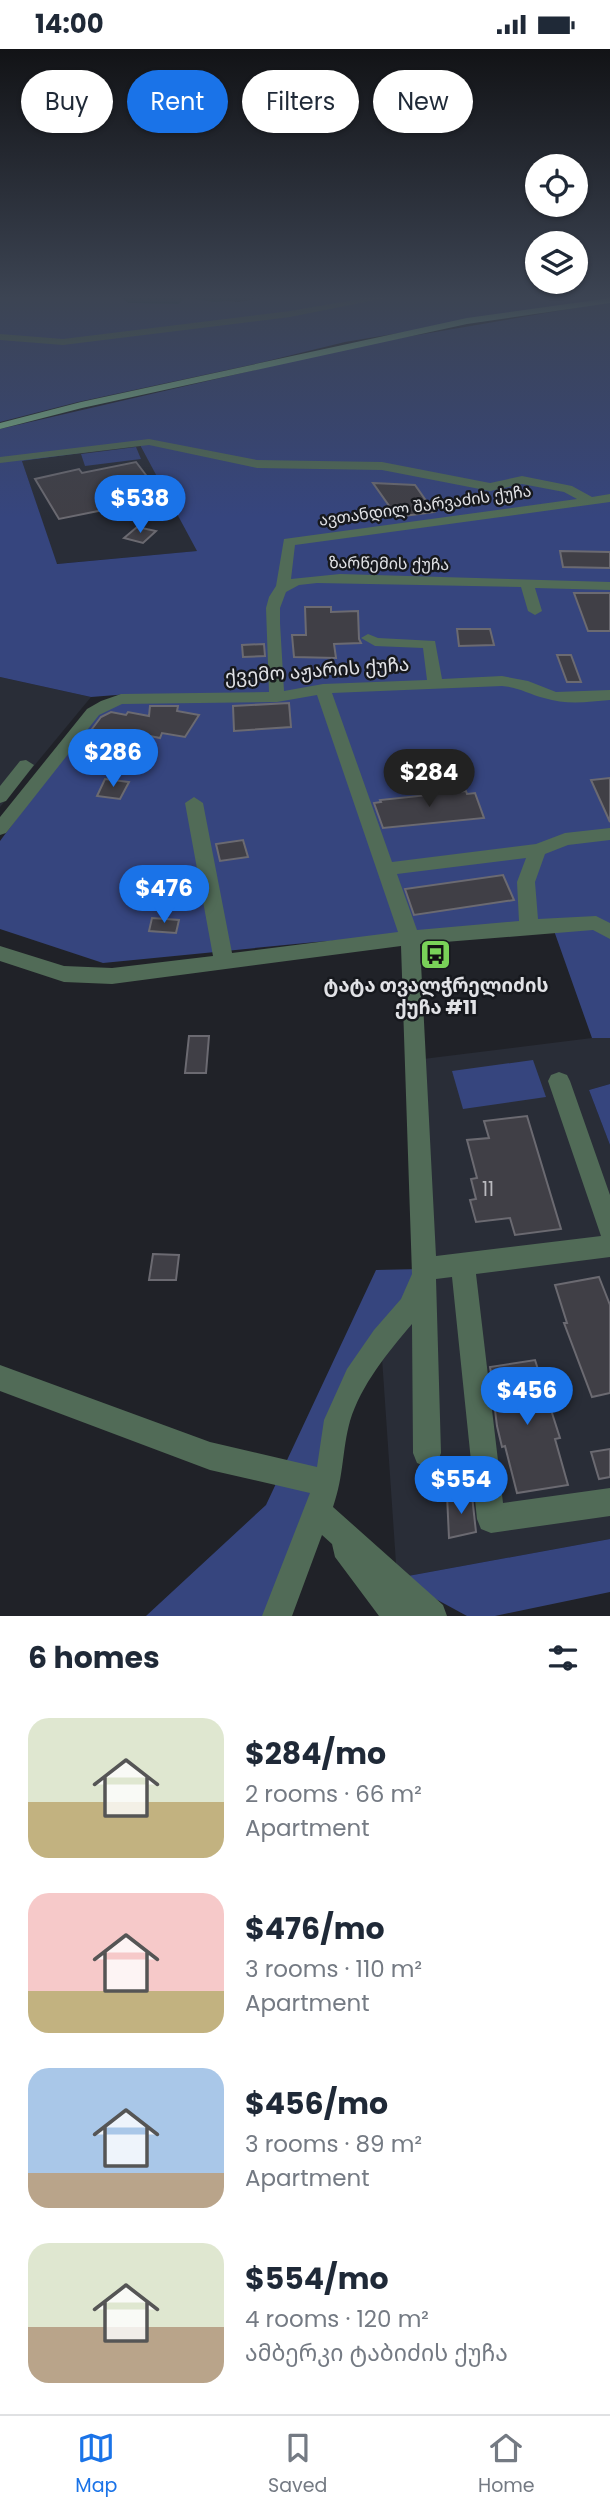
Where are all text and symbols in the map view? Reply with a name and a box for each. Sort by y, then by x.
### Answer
text: 14:00 [35,6,104,42]
chip: Buy [21,70,113,133]
chip: Rent [127,70,228,133]
chip: Filters [242,70,359,133]
chip: New [373,70,473,133]
map controls [525,154,588,294]
button: locate [525,154,588,217]
button: layers [525,231,588,294]
pin: $538 [99,475,181,535]
street label: ავთანდილ შარვაძის ქუჩა [317,479,533,532]
text: $538 [111,482,169,514]
street label: ზარწემის ქუჩა [329,551,449,576]
street label: ქვემო აჟარის ქუჩა [224,651,410,690]
pin: $286 [72,729,154,789]
text: $286 [84,736,142,768]
pin: $284 [388,749,470,809]
text: $284 [400,756,458,788]
pin: $476 [123,865,205,925]
text: $476 [135,872,193,904]
bus stop icon: ტატა თვალჭრელიძის ქუჩა #11 [419,937,453,971]
place label: ტატა თვალჭრელიძის ქუჩა #11 [324,972,548,1021]
house number: 11 [482,1176,494,1203]
pin: $456 [486,1367,568,1427]
text: $456 [497,1374,557,1406]
pin: $554 [420,1457,502,1516]
text: $554 [431,1463,491,1495]
text: 6 homes [28,1636,160,1679]
icon: filters [544,1639,582,1677]
text: $284/mo [245,1732,386,1775]
icon: home [84,1746,168,1830]
text: 2 rooms · 66 m² [245,1778,422,1810]
text: Apartment [245,1812,370,1844]
text: $476/mo [245,1907,385,1950]
icon: home [84,1921,168,2005]
text: 3 rooms · 110 m² [245,1953,422,1985]
text: Apartment [245,1987,370,2019]
text: $456/mo [245,2082,388,2125]
icon: home [84,2096,168,2180]
text: 3 rooms · 89 m² [245,2128,422,2160]
text: Apartment [245,2162,370,2194]
text: $554/mo [245,2257,389,2300]
icon: home [84,2271,168,2355]
text: 4 rooms · 120 m² [245,2303,429,2335]
text: ამბერკი ტაბიძის ქუჩა [245,2337,508,2369]
tab: Map [75,2429,117,2500]
tab: Saved [268,2429,327,2500]
tab: Home [478,2429,535,2500]

